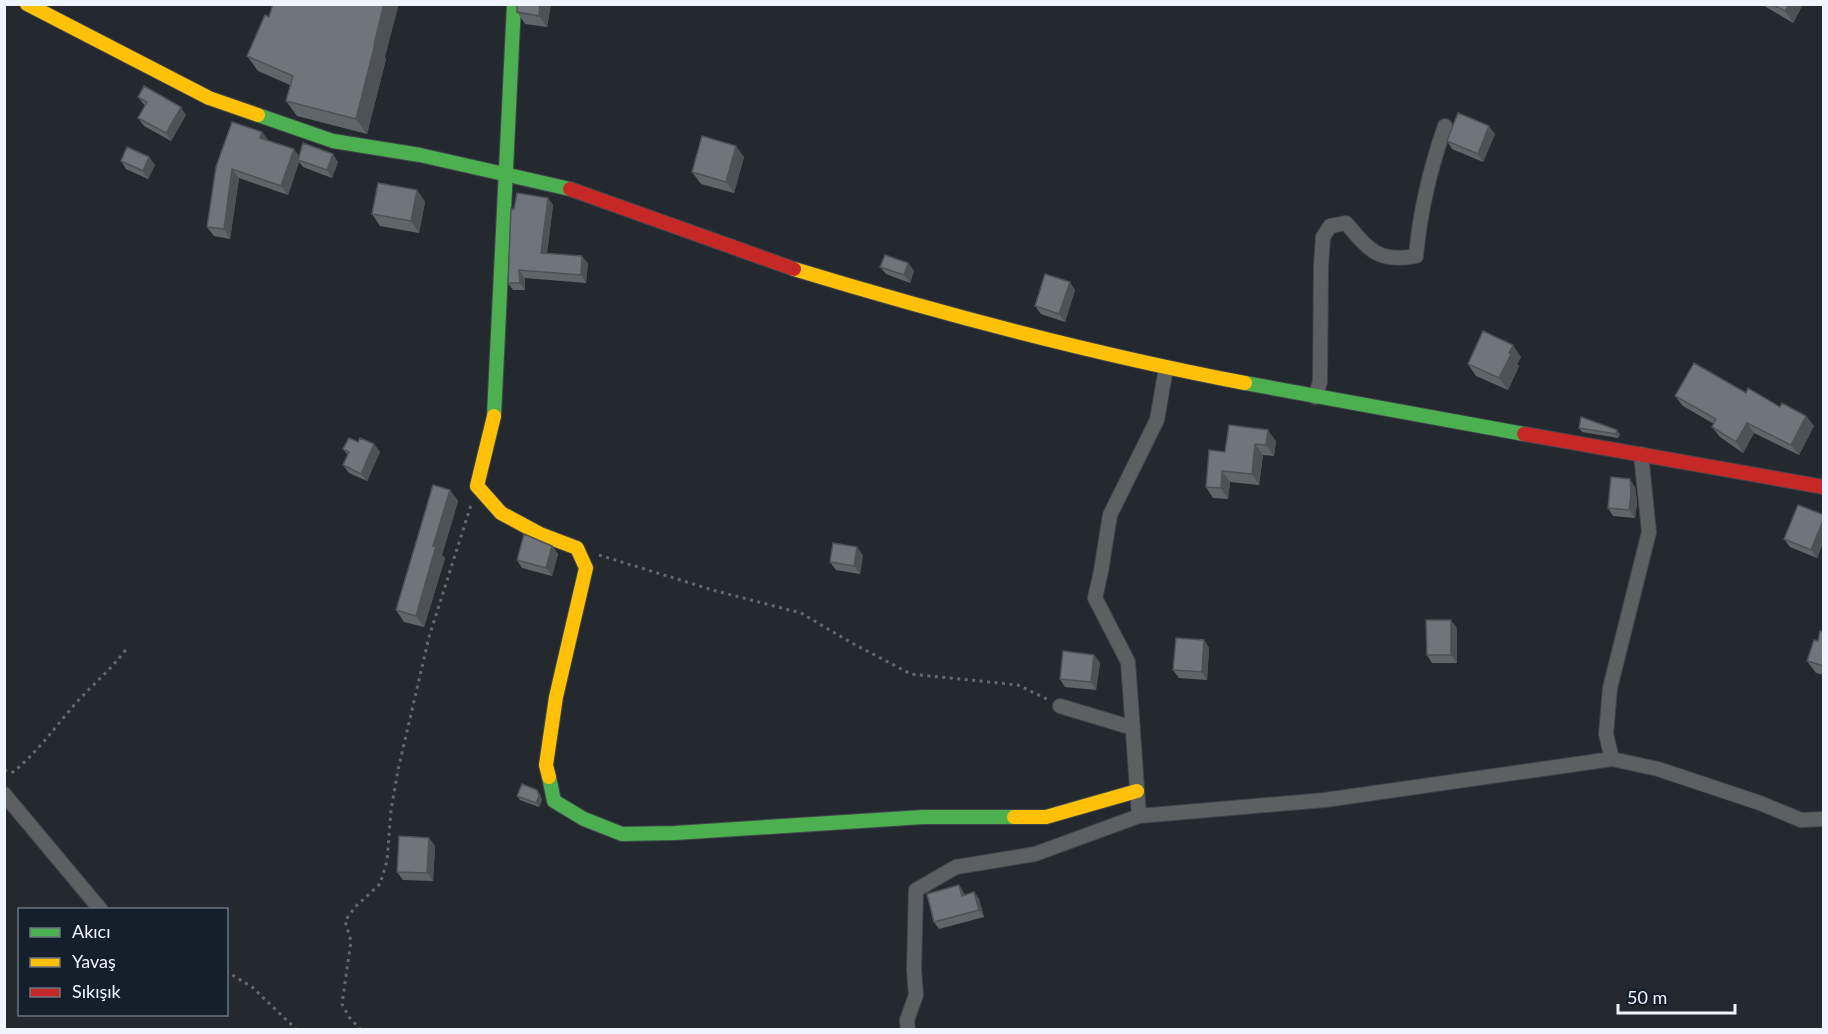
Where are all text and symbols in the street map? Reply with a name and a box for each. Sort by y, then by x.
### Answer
legend [18,908,228,1016]
text: Akıcı [72,920,111,942]
text: Yavaş [72,950,116,972]
scale bar [1618,977,1735,1015]
text: Sıkışık [72,980,122,1002]
text: 50 m [1627,986,1667,1008]

